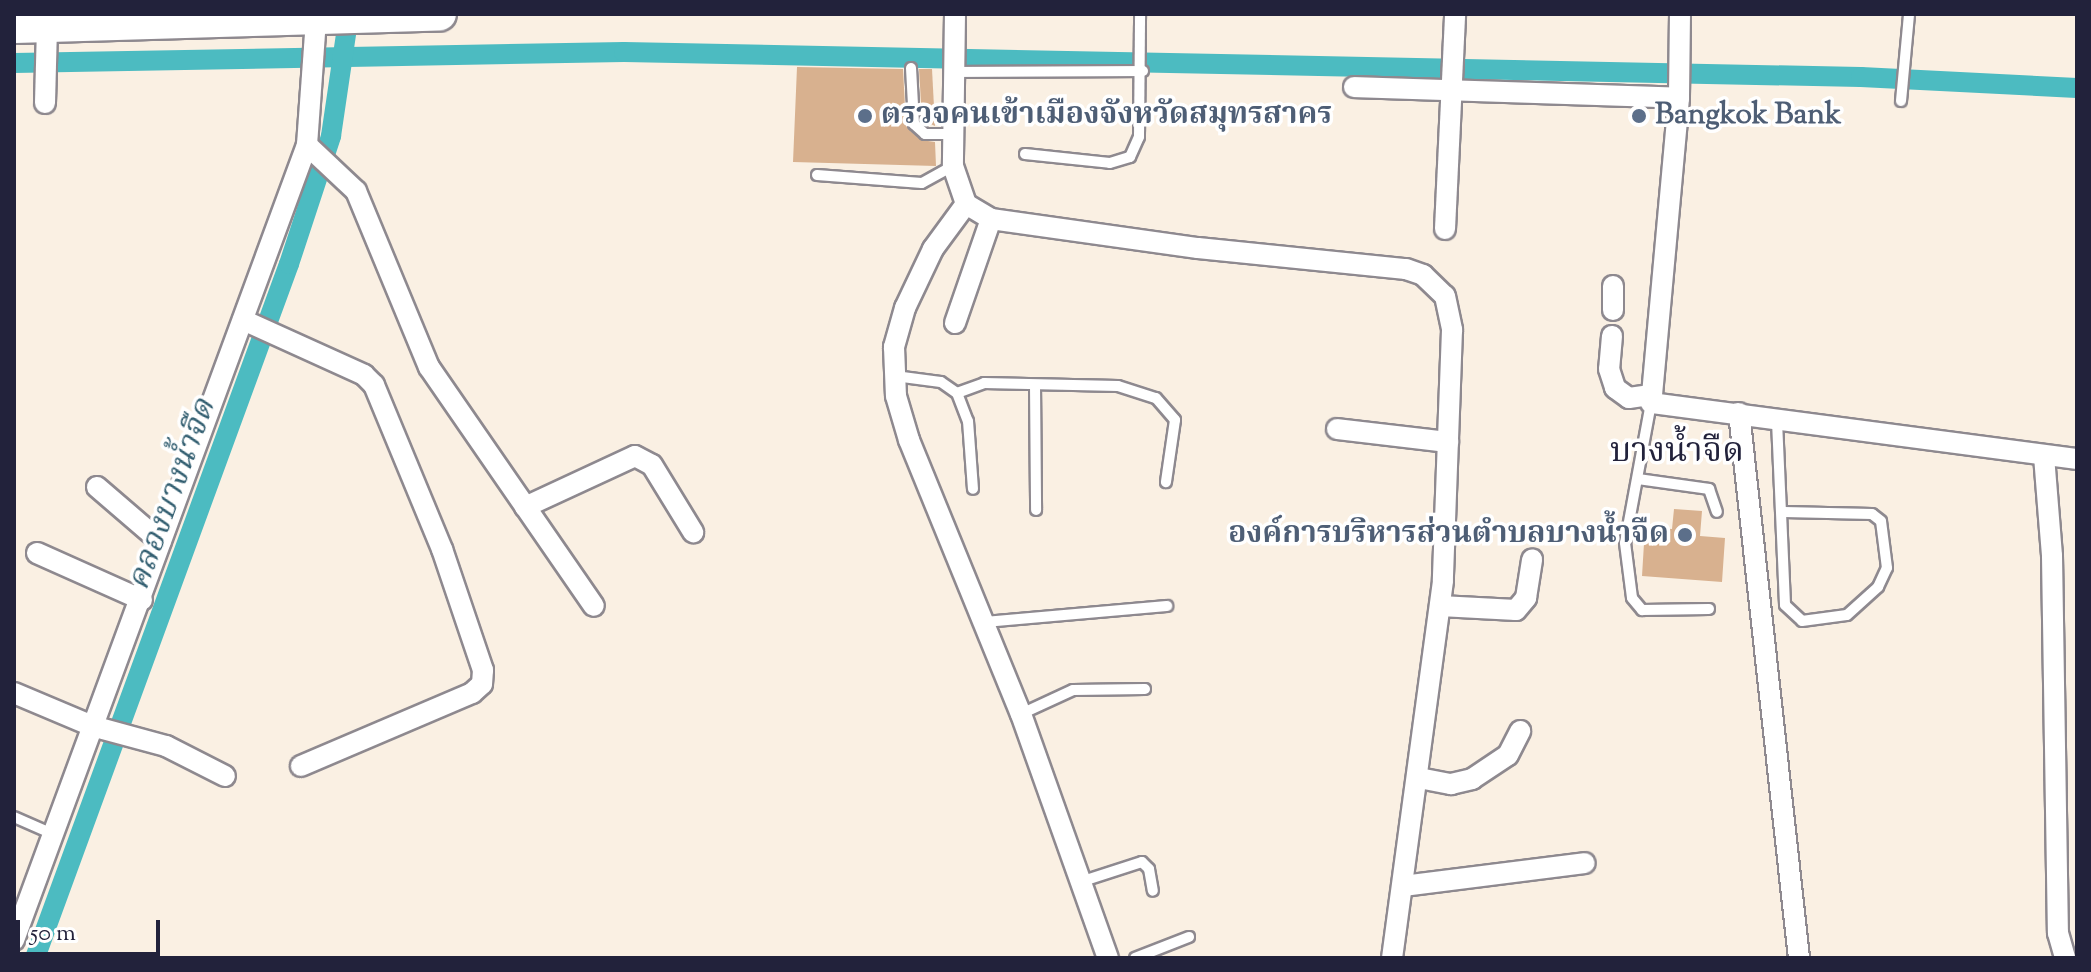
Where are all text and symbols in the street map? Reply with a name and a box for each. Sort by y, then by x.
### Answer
place label: ตรวจคนเข้าเมืองจังหวัดสมุทรสาคร [881,98,1332,134]
place label: Bangkok Bank [1655,98,1841,134]
marker: ตรวจคนเข้าเมืองจังหวัดสมุทรสาคร [856,107,874,125]
marker: Bangkok Bank [1630,107,1648,125]
water label: คลองบางน้ำจืด [121,394,225,596]
district label: บางน้ำจืด [1610,433,1744,473]
place label: องค์การบริหารส่วนตำบลบางน้ำจืด [1228,517,1669,553]
marker: องค์การบริหารส่วนตำบลบางน้ำจืด [1676,526,1694,544]
scale bar [20,904,164,954]
text: 50 m [30,917,76,951]

